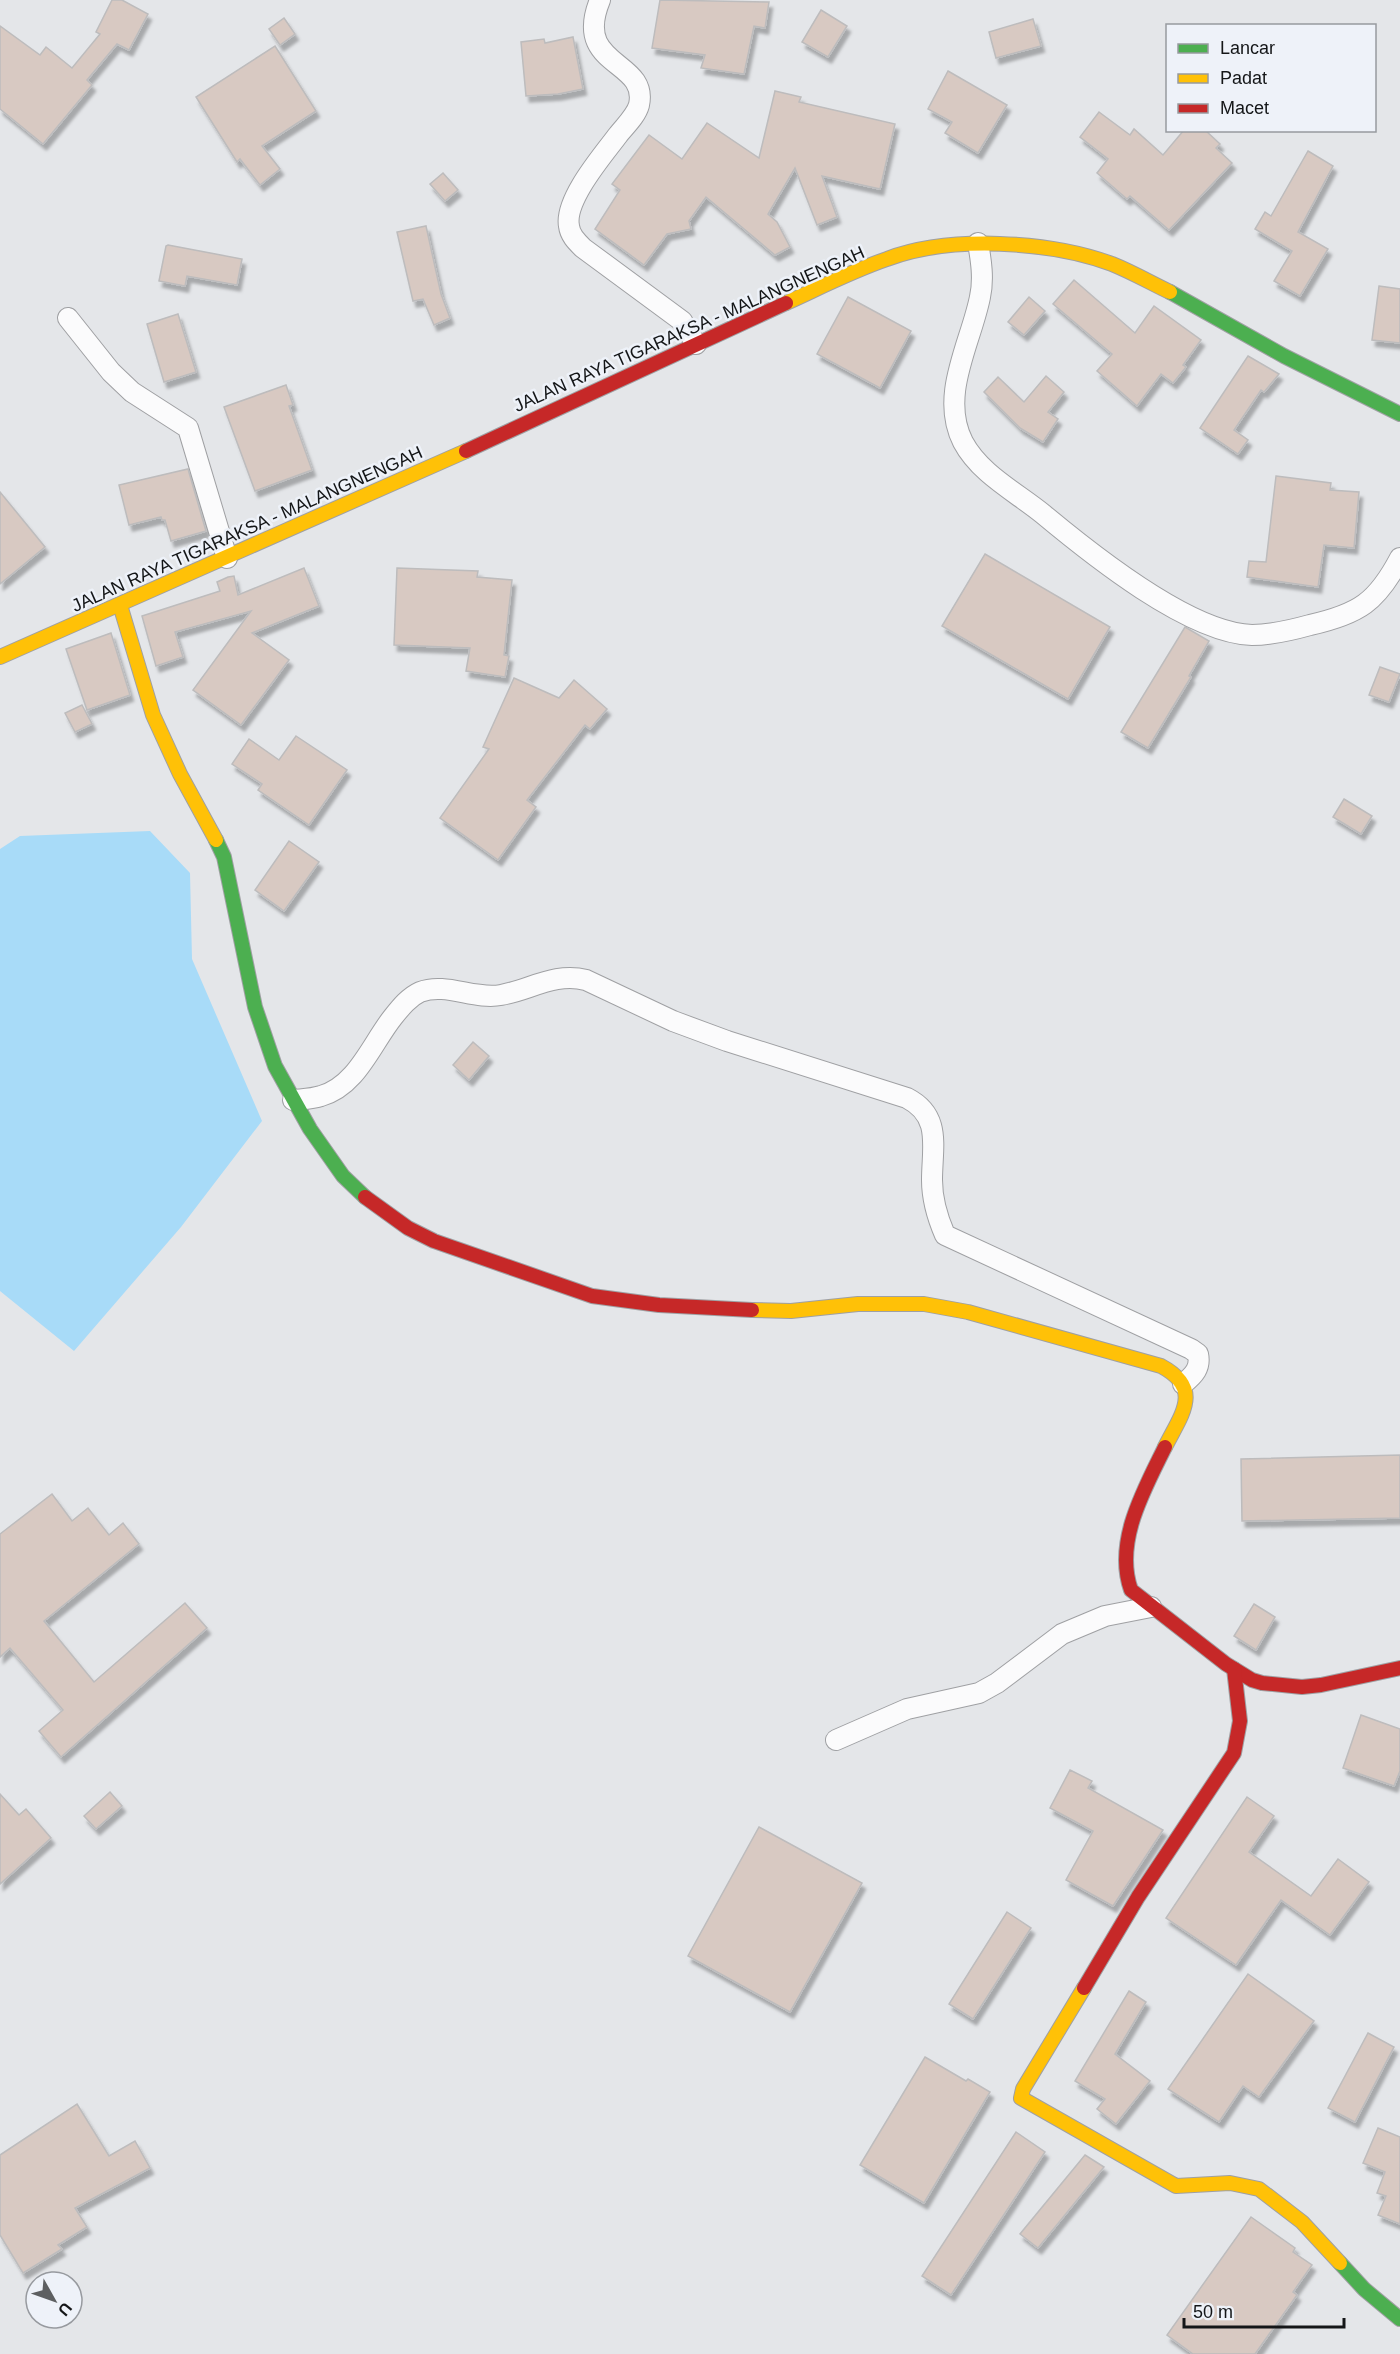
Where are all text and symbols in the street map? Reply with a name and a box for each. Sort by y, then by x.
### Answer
legend [1166,24,1376,132]
text: Lancar [1220,38,1275,58]
text: Padat [1220,68,1267,88]
text: Macet [1220,98,1269,118]
street label: JALAN RAYA TIGARAKSA - MALANGNENGAH [510,242,868,416]
street label: JALAN RAYA TIGARAKSA - MALANGNENGAH [68,442,426,616]
north arrow [24,2270,84,2330]
scale bar [1184,2291,1344,2329]
text: U [55,2299,75,2319]
text: 50 m [1193,2302,1233,2322]

